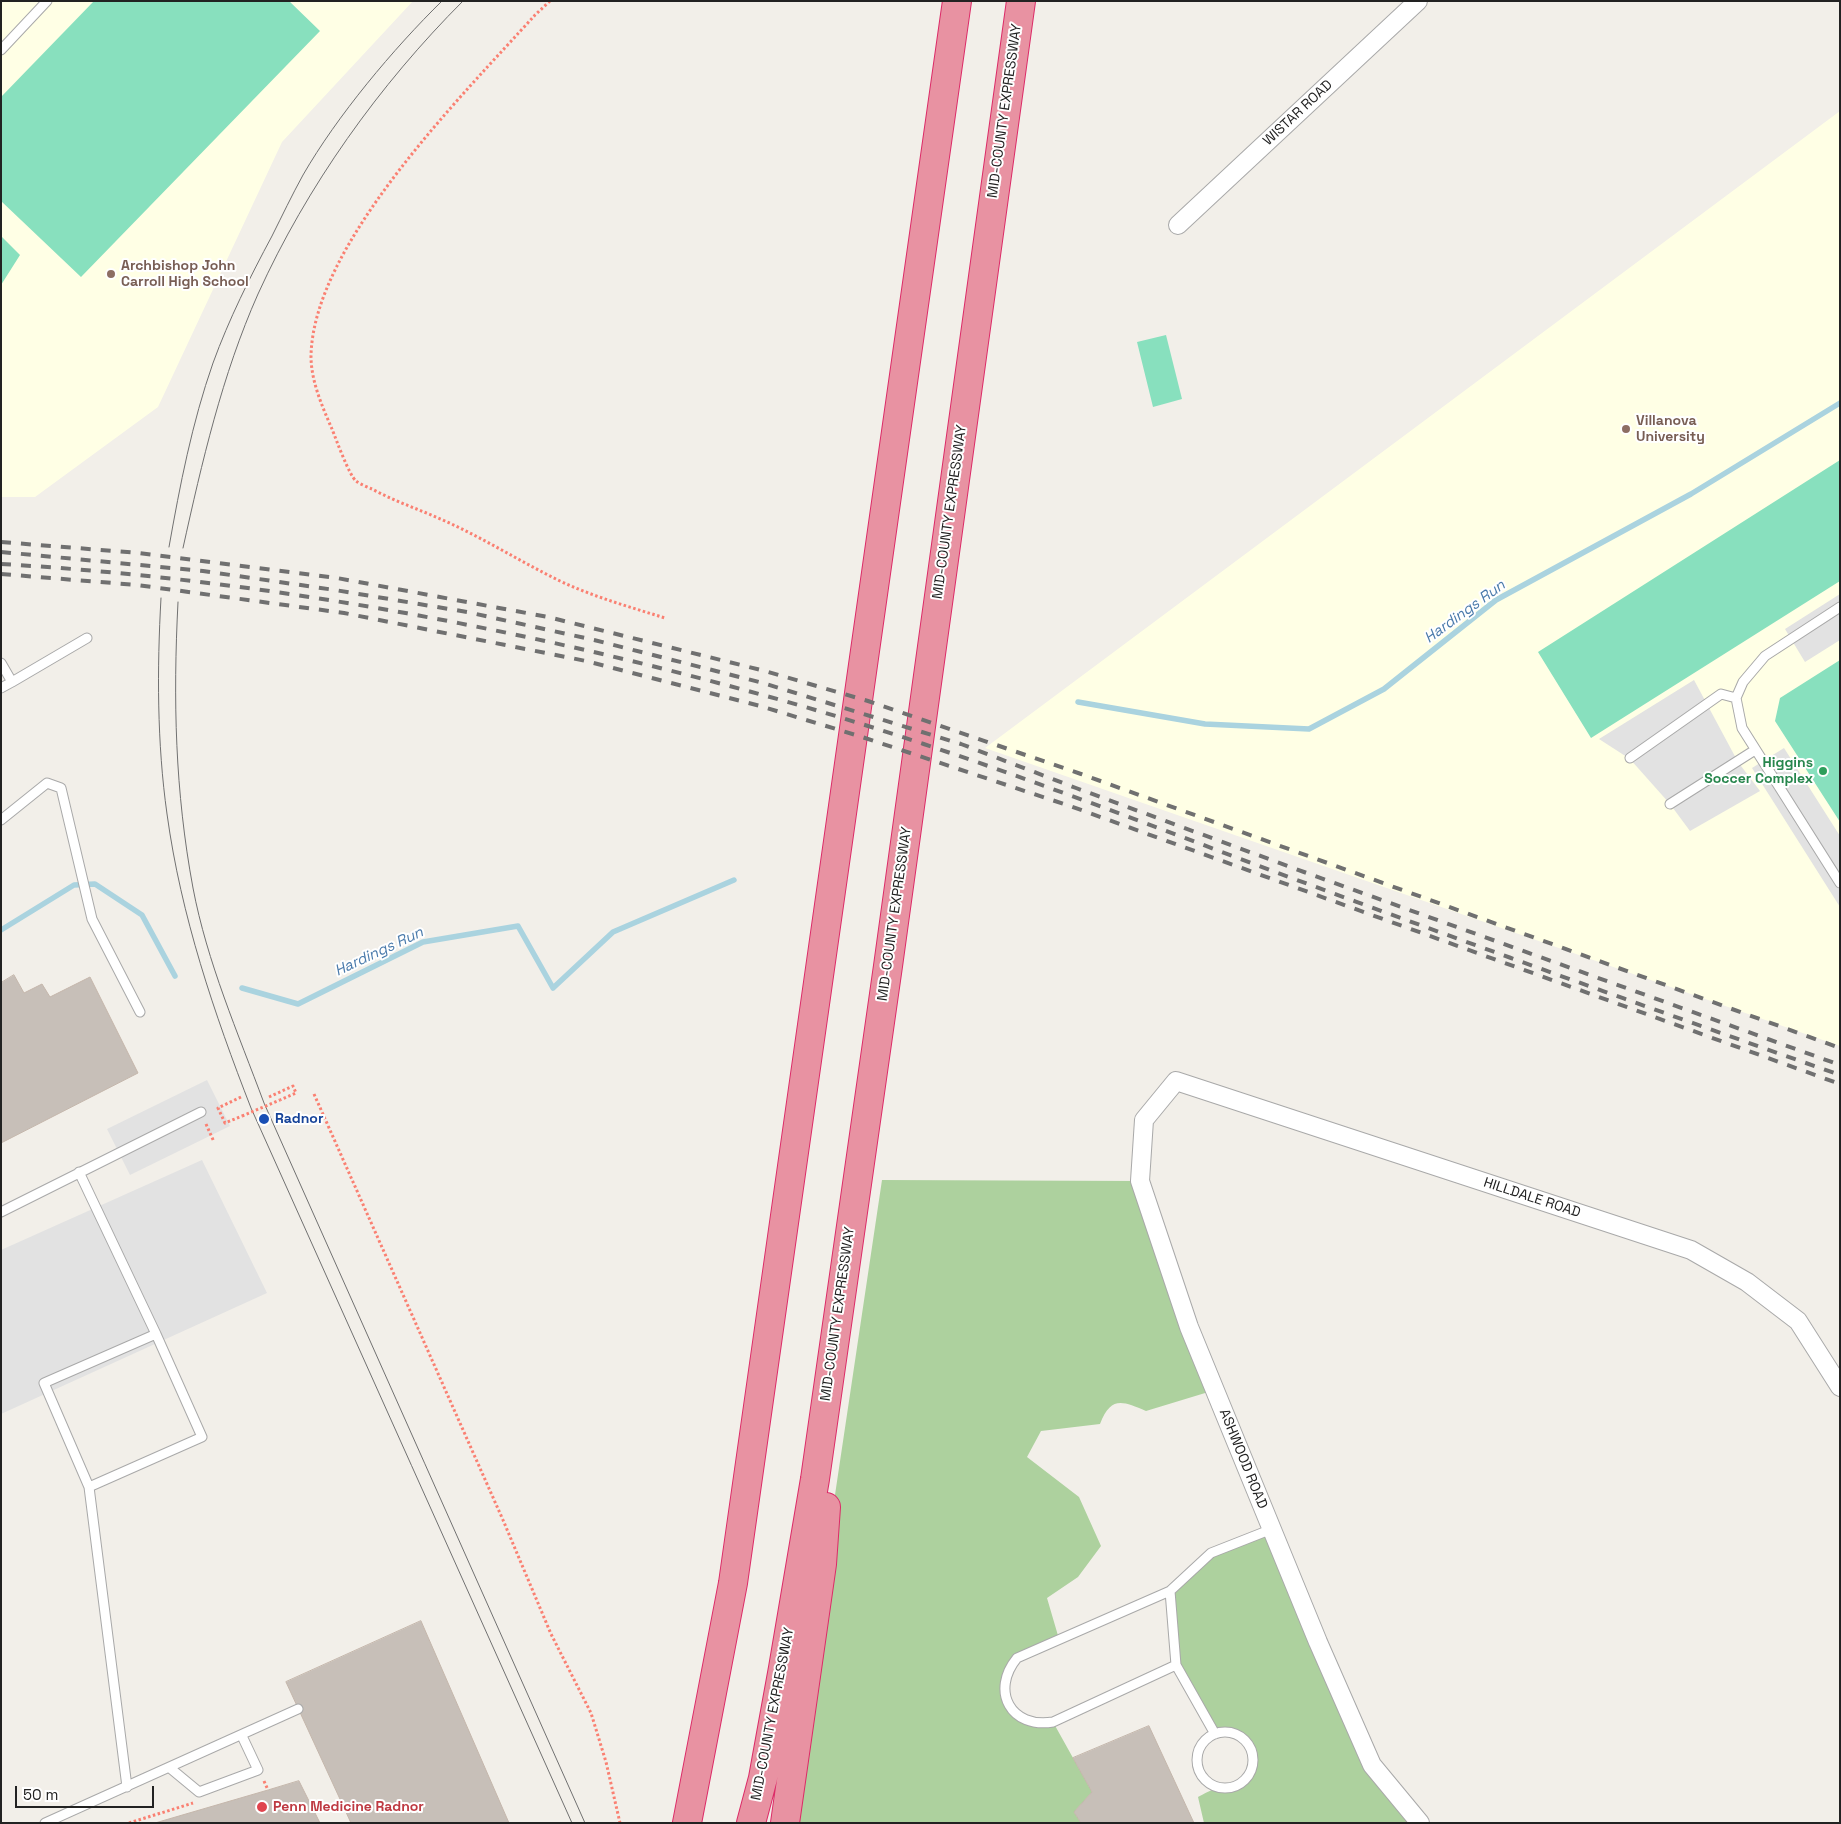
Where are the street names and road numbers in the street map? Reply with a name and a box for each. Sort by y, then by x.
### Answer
street label: MID-COUNTY EXPRESSWAY [984,23,1026,199]
street label: WISTAR ROAD [1260,77,1336,149]
street label: MID-COUNTY EXPRESSWAY [929,424,971,600]
street label: MID-COUNTY EXPRESSWAY [874,826,916,1002]
street label: HILLDALE ROAD [1481,1174,1583,1222]
street label: MID-COUNTY EXPRESSWAY [817,1226,859,1402]
street label: ASHWOOD ROAD [1215,1407,1271,1511]
street label: MID-COUNTY EXPRESSWAY [748,1626,798,1802]

